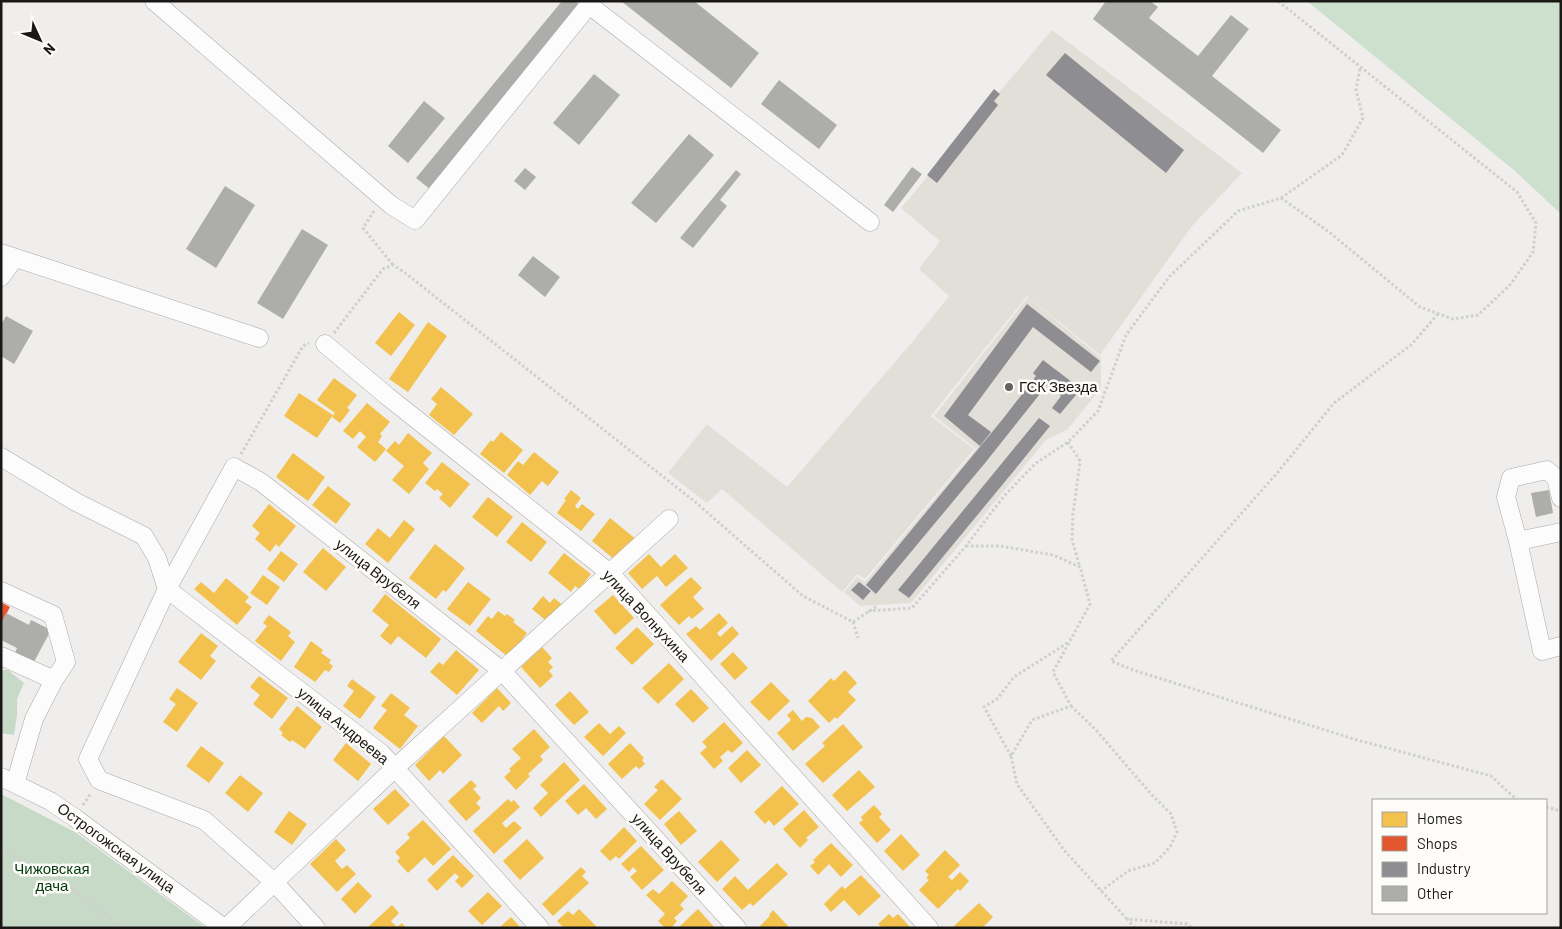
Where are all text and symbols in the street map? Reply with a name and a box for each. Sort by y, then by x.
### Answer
north arrow [15,15,65,65]
text: N [40,40,59,59]
place label: ГСК Звезда [1019,377,1098,395]
marker: ГСК Звезда [1003,381,1015,393]
street label: улица Врубеля [332,534,425,612]
street label: улица Волнухина [599,566,694,666]
street label: улица Андреева [294,683,393,768]
street label: Острогожская улица [54,798,180,896]
legend [1372,799,1547,914]
street label: улица Врубеля [629,809,711,898]
text: Homes [1417,809,1462,827]
text: Shops [1417,834,1457,852]
park label: Чижовская дача [14,859,90,894]
text: Industry [1417,859,1471,877]
text: Other [1417,884,1454,902]

